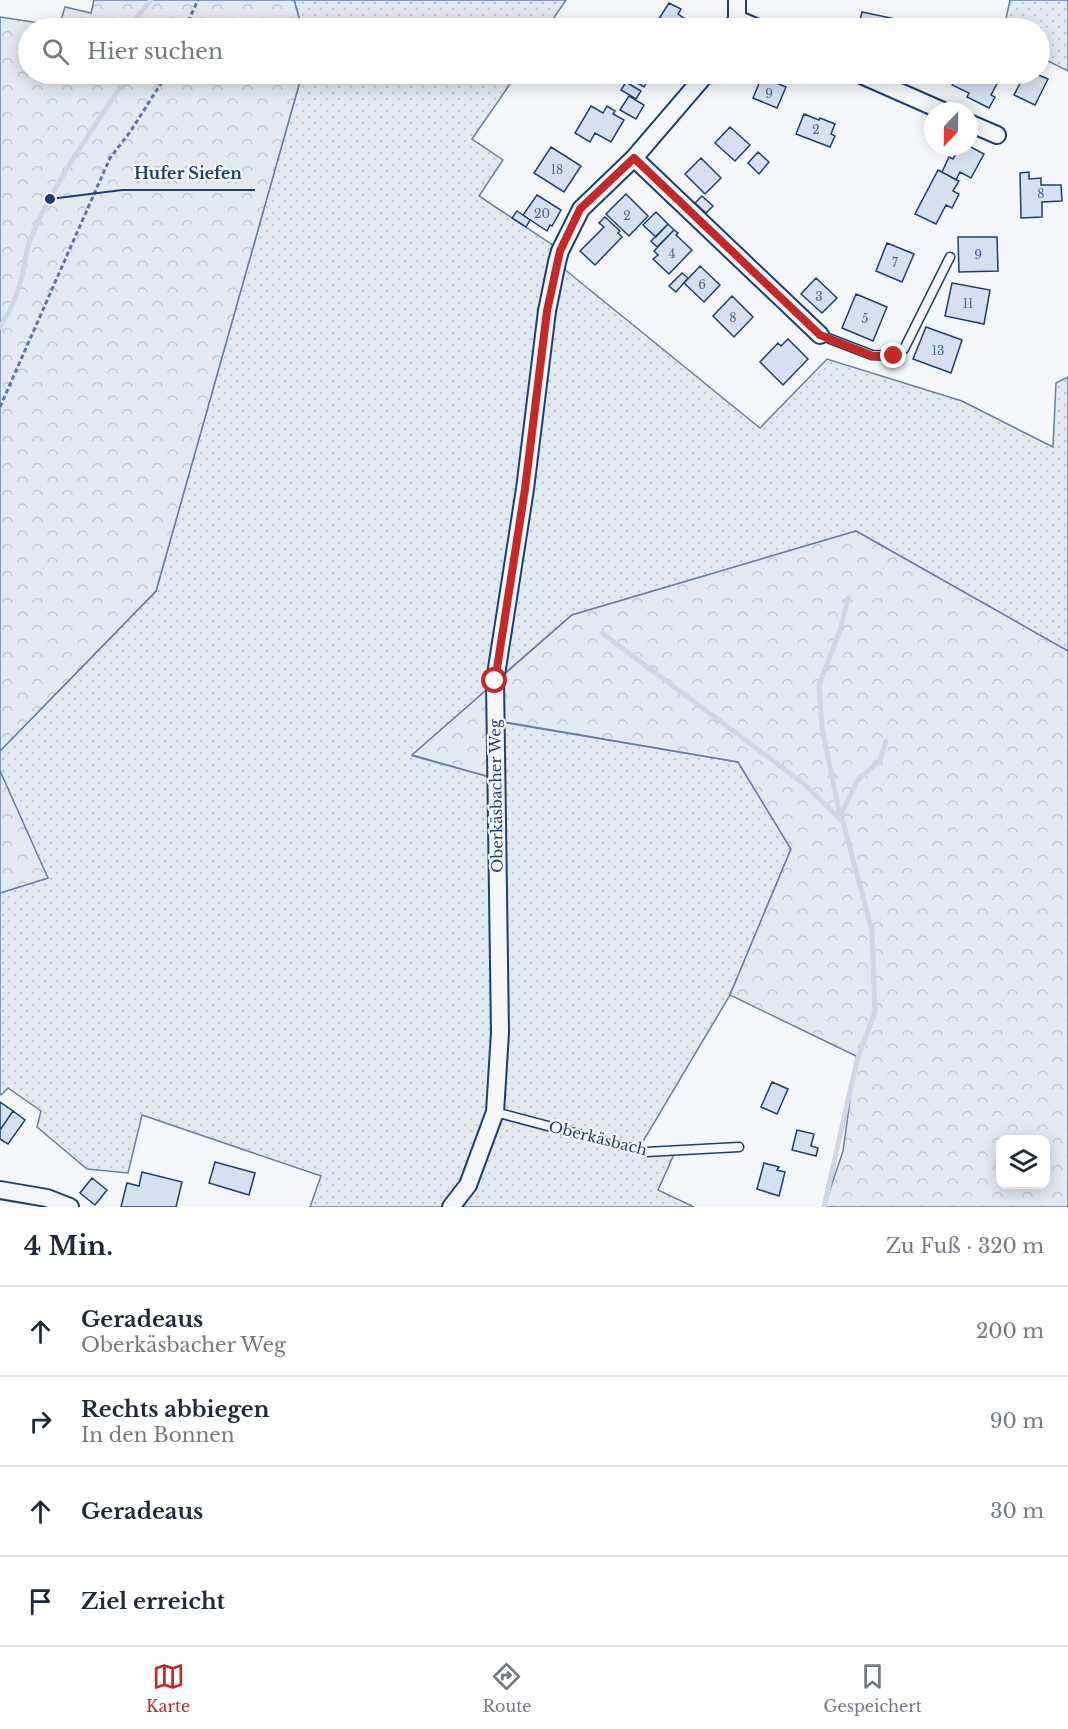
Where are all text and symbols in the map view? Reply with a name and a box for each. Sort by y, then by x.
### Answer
search box [18,18,1050,84]
icon: search [39,35,72,68]
text: Hier suchen [87,38,223,65]
house number: 9 [765,86,773,101]
north arrow [924,102,978,156]
house number: 2 [812,122,820,137]
callout: Hufer Siefen [122,156,255,190]
house number: 18 [551,162,563,177]
text: Hufer Siefen [134,163,242,183]
house number: 8 [1037,186,1045,201]
house number: 20 [534,206,550,221]
house number: 2 [623,208,631,223]
house number: 4 [668,246,676,261]
house number: 9 [974,247,982,262]
house number: 7 [892,255,899,270]
house number: 6 [698,277,706,292]
house number: 3 [815,289,823,304]
house number: 11 [963,296,973,311]
house number: 8 [729,310,737,325]
house number: 5 [862,311,869,326]
route end [880,342,906,368]
house number: 13 [932,343,944,358]
route start [481,667,507,693]
street label: Oberkäsbacher Weg [485,718,507,873]
street label: Oberkäsbach [547,1117,649,1159]
map controls [996,1135,1050,1189]
button: layers [996,1135,1050,1189]
text: 4 Min. [24,1230,113,1262]
text: Zu Fuß · 320 m [886,1234,1044,1258]
text: Geradeaus [81,1306,203,1333]
icon: ahead [24,1315,57,1348]
text: 200 m [976,1319,1044,1343]
text: Oberkäsbacher Weg [81,1333,286,1357]
text: Rechts abbiegen [81,1396,270,1423]
icon: right [24,1405,57,1438]
text: 90 m [990,1409,1044,1433]
text: In den Bonnen [81,1423,235,1447]
icon: ahead [24,1495,57,1528]
text: Geradeaus [81,1498,203,1525]
text: 30 m [990,1499,1044,1523]
icon: arrive [24,1585,57,1618]
text: Ziel erreicht [81,1588,225,1615]
tab: Karte [146,1660,190,1716]
tab: Route [483,1660,531,1716]
tab: Gespeichert [824,1660,922,1716]

